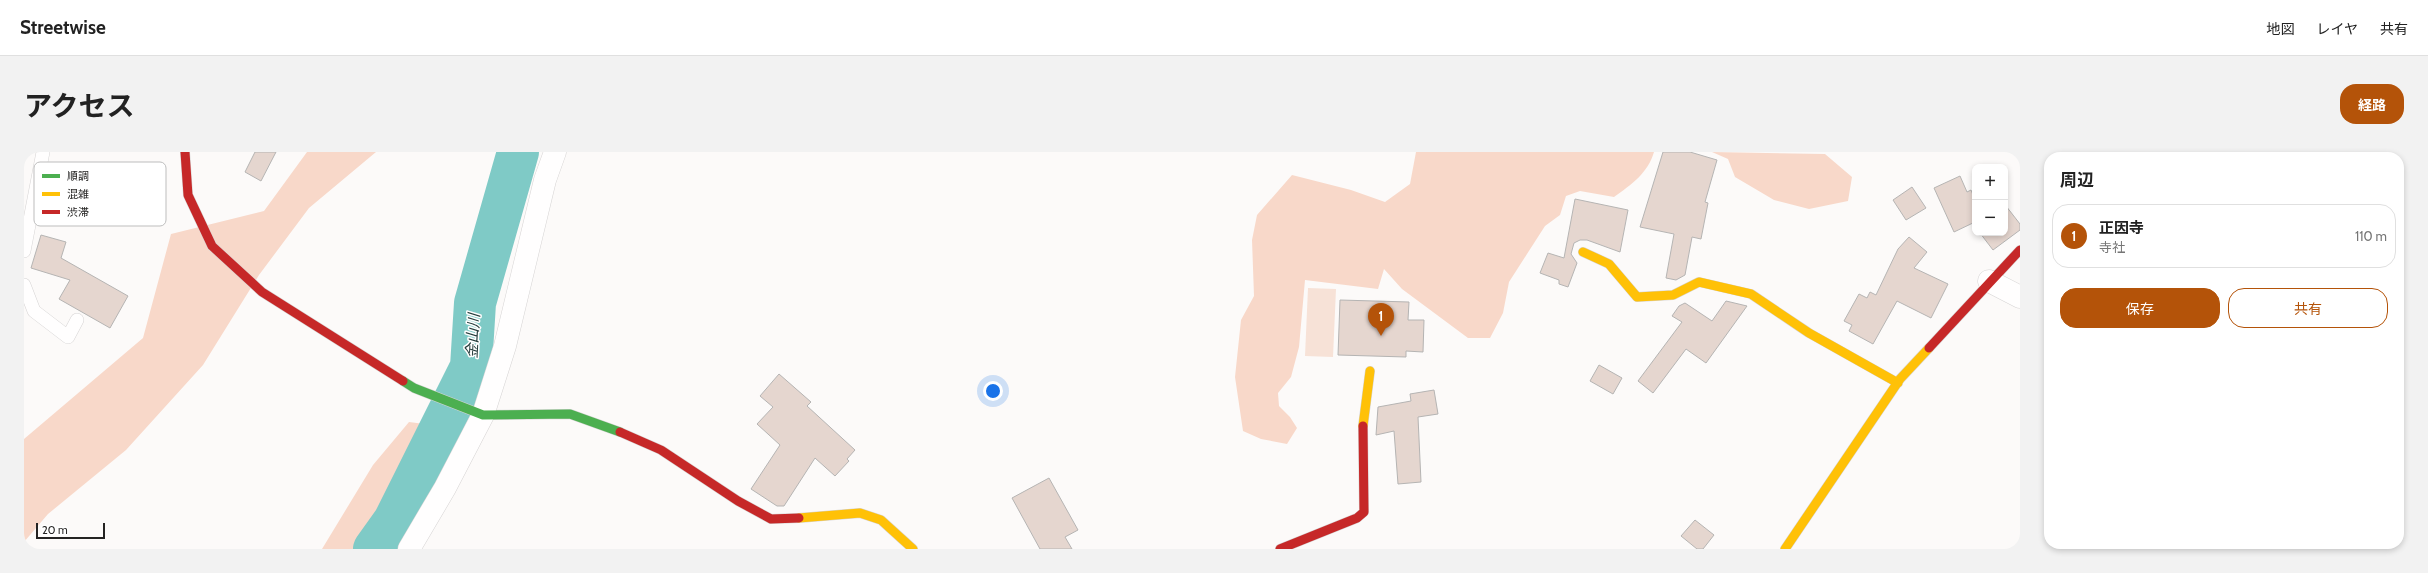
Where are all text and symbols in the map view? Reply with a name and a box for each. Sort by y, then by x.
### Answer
text: Streetwise [20,16,106,39]
text: 地図 [2266,20,2294,38]
text: レイヤ [2316,20,2358,38]
text: 共有 [2380,20,2408,38]
button: 経路 [2340,84,2404,124]
text: アクセス [24,89,135,123]
legend [34,162,166,226]
map controls [1972,164,2008,236]
button: + [1972,164,2008,200]
text: 順調 [67,169,89,183]
text: 周辺 [2060,170,2094,190]
text: 混雑 [67,187,89,201]
button: − [1972,200,2008,236]
text: 渋滞 [67,205,89,219]
text: 正因寺 [2099,219,2144,237]
text: 1 [2072,228,2076,244]
text: 110 m [2355,228,2387,244]
text: 寺社 [2099,239,2125,255]
button: 保存 [2060,288,2220,328]
button: 共有 [2228,288,2388,328]
pin: 1 [1368,303,1394,336]
water label: 金山川 [463,311,483,359]
your location [983,381,1003,401]
scale bar [36,521,105,540]
text: 20 m [42,523,68,537]

